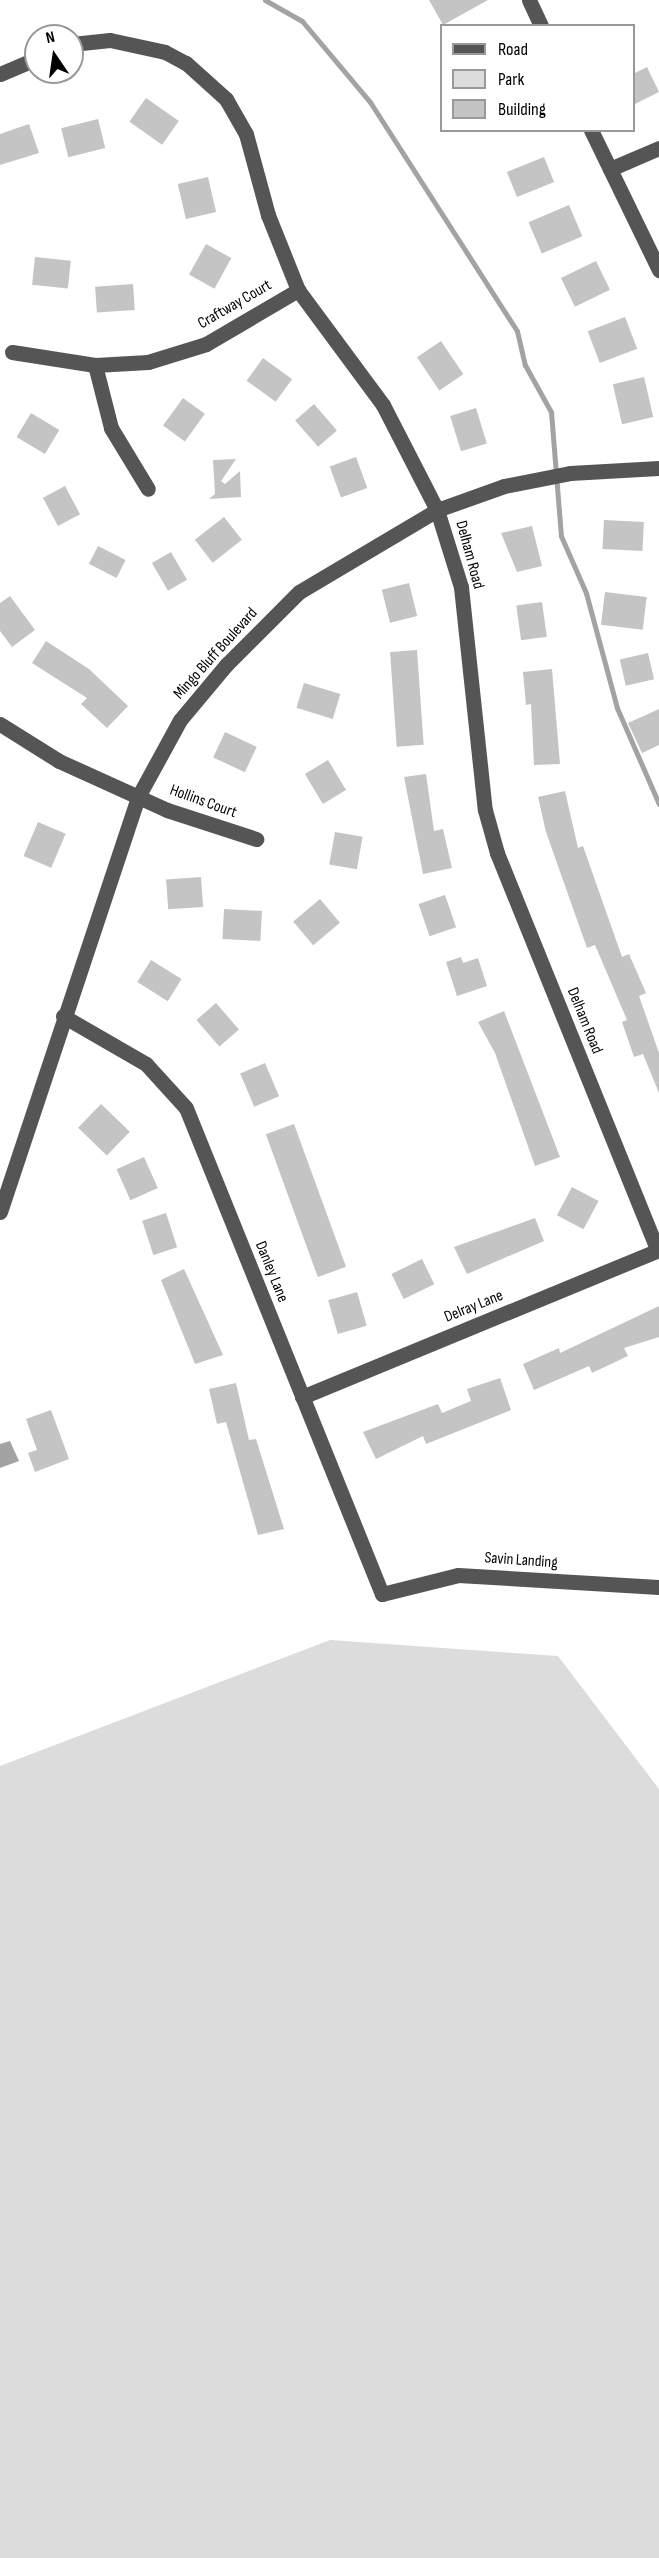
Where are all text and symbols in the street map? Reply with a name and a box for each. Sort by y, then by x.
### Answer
north arrow [24,24,84,84]
legend [440,24,635,132]
text: N [44,28,57,48]
text: Road [498,39,528,60]
text: Park [498,69,524,90]
text: Building [498,99,546,120]
street label: Craftway Court [195,276,275,334]
street label: Delham Road [451,519,487,591]
street label: Mingo Bluff Boulevard [170,604,262,704]
street label: Hollins Court [167,781,239,823]
street label: Delham Road [562,985,606,1057]
street label: Danley Lane [250,1239,292,1305]
street label: Delray Lane [442,1287,506,1327]
street label: Savin Landing [484,1549,558,1573]

